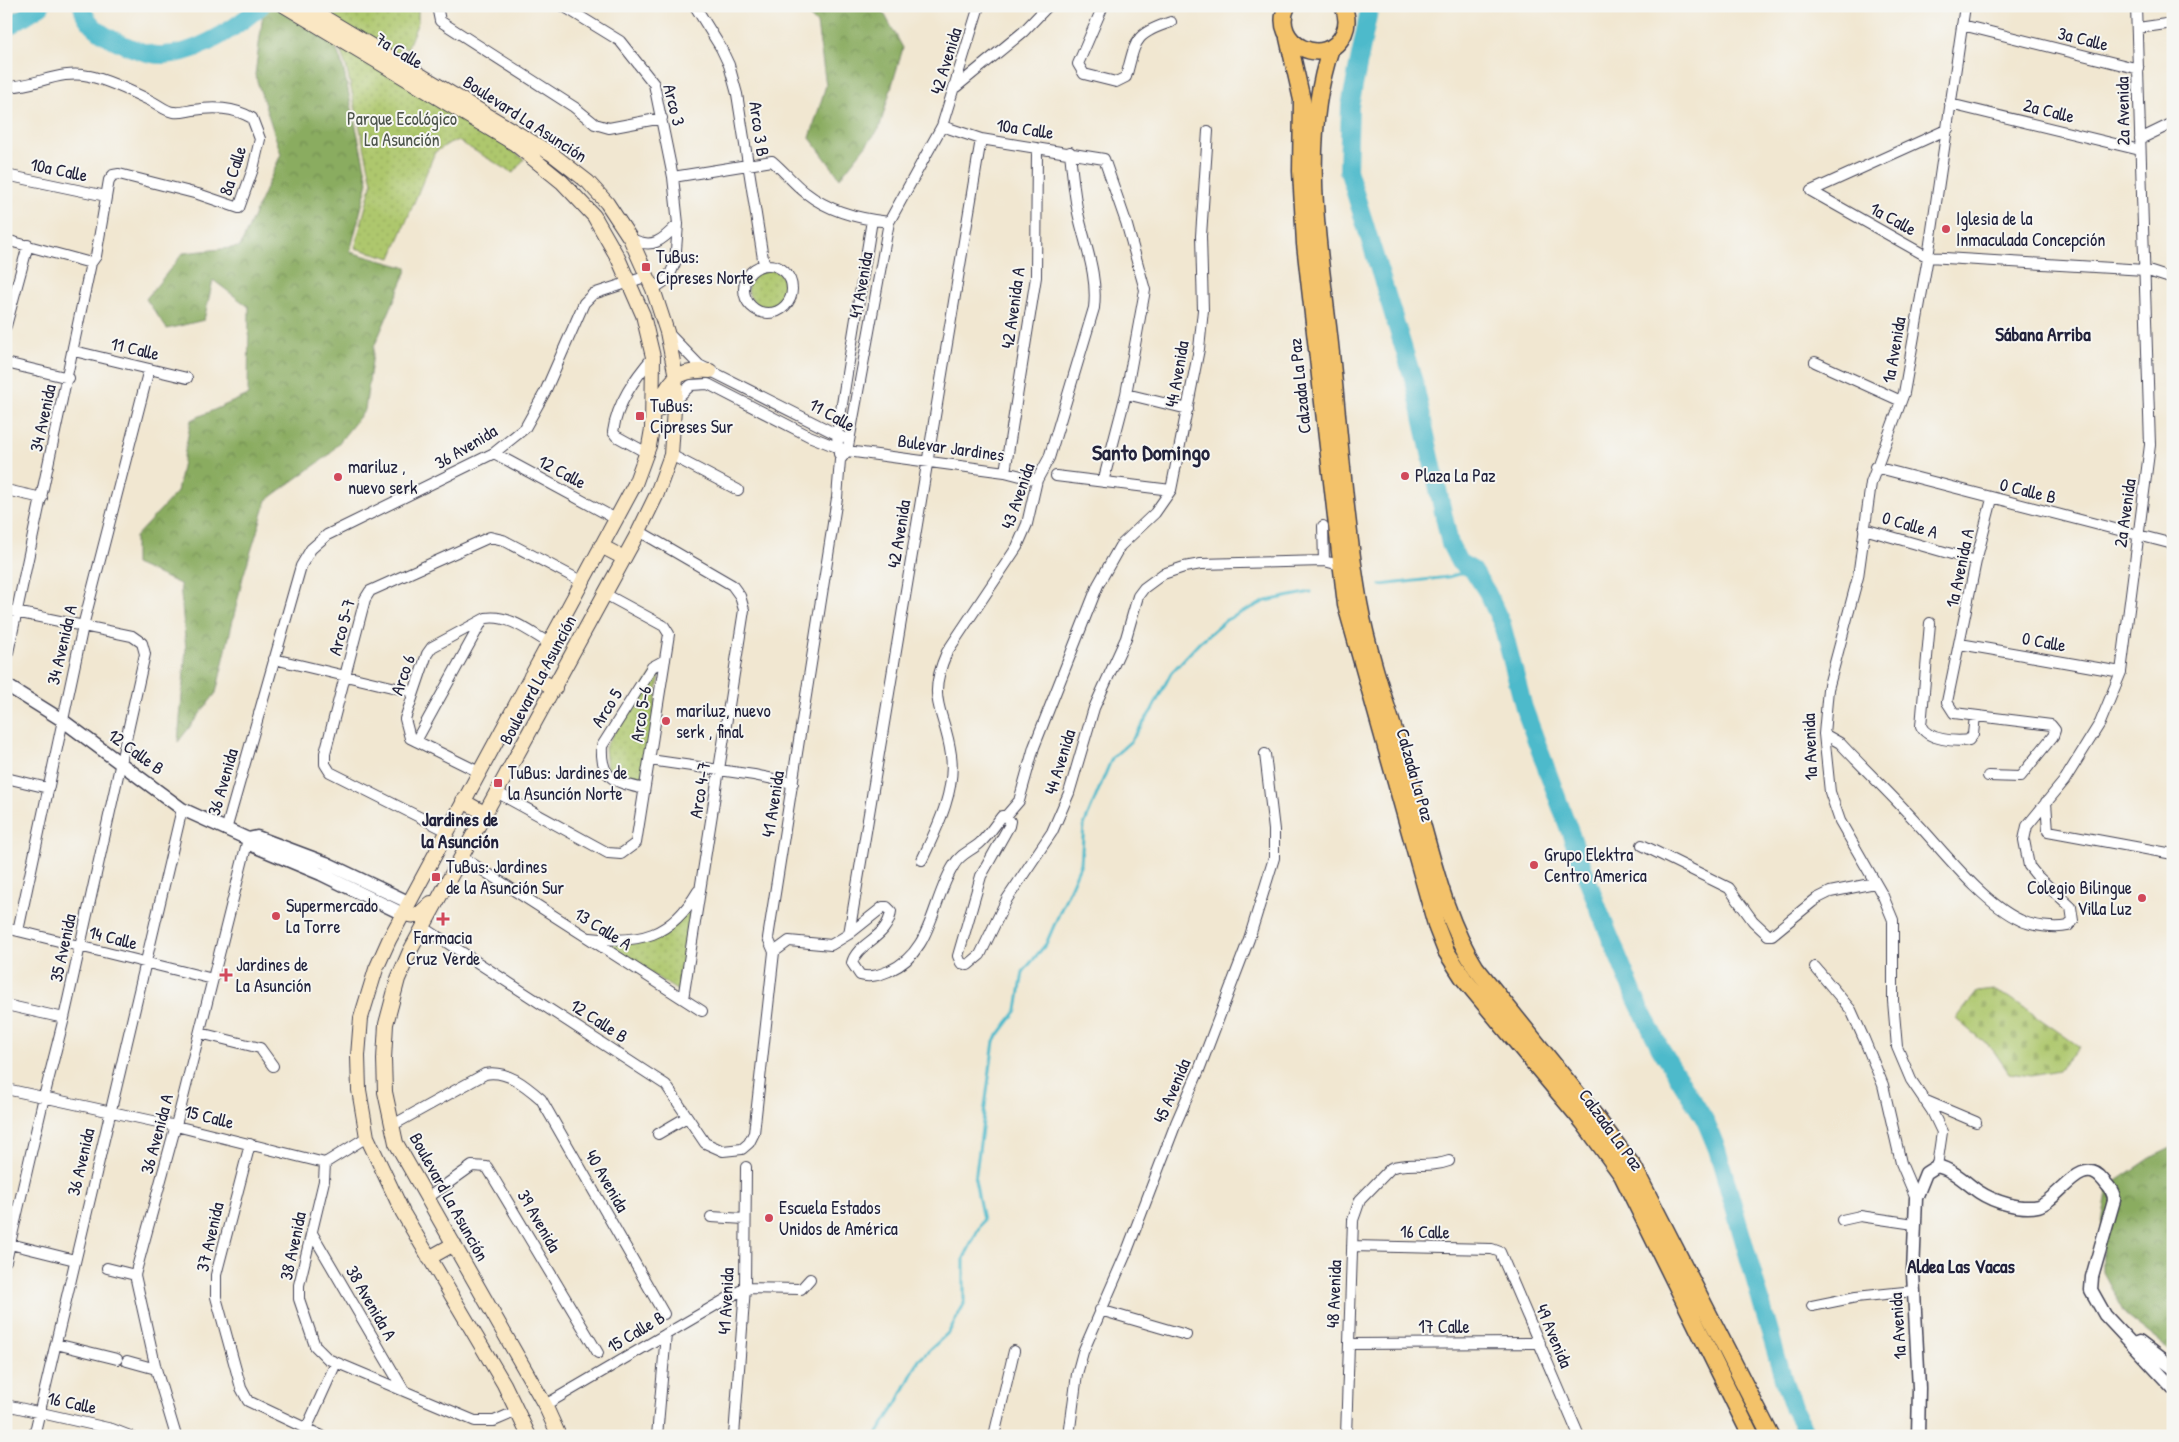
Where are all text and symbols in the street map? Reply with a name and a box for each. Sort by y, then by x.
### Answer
street label: 3a Calle [2055,20,2111,57]
street label: 42 Avenida [924,24,968,97]
street label: 7a Calle [371,26,428,75]
street label: Boulevard La Asunción [458,69,592,168]
street label: 2a Avenida [2109,76,2136,146]
street label: Arco 3 [657,81,692,128]
street label: 2a Calle [2021,92,2077,129]
street label: Arco 3 B [743,100,776,158]
park label: Parque Ecológico La Asunción [347,106,457,152]
street label: 10a Calle [995,112,1055,145]
street label: 8a Calle [213,143,252,199]
street label: 10a Calle [28,151,90,188]
street label: 1a Calle [1866,196,1921,242]
place label: Iglesia de la Inmaculada Concepción [1956,206,2105,252]
marker: Iglesia de la Inmaculada Concepción [1940,223,1952,235]
place label: TuBus: Cipreses Norte [656,244,754,290]
street label: 41 Avenida [842,250,879,320]
marker: TuBus: Cipreses Norte [640,261,652,273]
street label: 42 Avenida A [994,266,1031,350]
street label: 1a Avenida [1875,315,1912,385]
district label: Sábana Arriba [1995,321,2091,347]
street label: 11 Calle [108,331,162,366]
street label: Calzada La Paz [1282,337,1317,435]
street label: 44 Avenida [1158,339,1195,409]
street label: 34 Avenida [23,382,62,454]
street label: 11 Calle [805,392,860,437]
place label: TuBus: Cipreses Sur [650,393,733,439]
marker: TuBus: Cipreses Sur [634,410,646,422]
street label: 36 Avenida [430,418,502,475]
street label: Bulevar Jardines [896,428,1006,467]
district label: Santo Domingo [1092,437,1210,468]
street label: 12 Calle [534,449,591,495]
place label: mariluz , nuevo serk [348,454,418,500]
street label: 43 Avenida [995,459,1040,532]
place label: Plaza La Paz [1415,463,1496,488]
marker: Plaza La Paz [1399,470,1411,482]
marker: mariluz , nuevo serk [332,471,344,483]
street label: 0 Calle B [1997,471,2059,510]
street label: 2a Avenida [2107,477,2142,549]
street label: 42 Avenida [881,498,916,570]
street label: 0 Calle A [1879,505,1941,544]
street label: 1a Avenida A [1939,526,1980,610]
street label: Arco 5-7 [322,596,361,658]
street label: 34 Avenida A [40,602,83,687]
street label: Boulevard La Asunción [493,611,582,749]
street label: 0 Calle [2020,625,2068,658]
street label: Arco 6 [384,651,421,698]
street label: Arco 5 [585,683,628,732]
street label: Arco 5-6 [624,684,657,744]
place label: mariluz, nuevo serk , final [676,698,771,744]
street label: 1a Avenida [1796,713,1823,781]
marker: mariluz, nuevo serk , final [660,715,672,727]
street label: 12 Calle B [103,723,170,781]
street label: Calzada La Paz [1390,725,1441,825]
street label: 44 Avenida [1038,726,1081,798]
street label: 36 Avenida [201,745,244,818]
place label: TuBus: Jardines de la Asunción Norte [508,760,627,806]
street label: Arco 4-7 [683,760,716,820]
street label: 41 Avenida [755,769,790,839]
marker: TuBus: Jardines de la Asunción Norte [492,777,504,789]
district label: Jardines de la Asunción [421,806,499,854]
place label: Grupo Elektra Centro America [1544,842,1647,888]
place label: TuBus: Jardines de la Asunción Sur [446,854,564,900]
marker: Grupo Elektra Centro America [1528,859,1540,871]
marker: TuBus: Jardines de la Asunción Sur [430,871,442,883]
place label: Colegio Bilingue Villa Luz [2027,875,2132,921]
marker: Colegio Bilingue Villa Luz [2136,892,2148,904]
place label: Supermercado La Torre [286,893,378,939]
street label: 13 Calle A [570,901,637,956]
marker: Supermercado La Torre [270,910,282,922]
street label: 35 Avenida [43,911,82,984]
marker: Farmacia Cruz Verde [437,913,449,925]
street label: 14 Calle [86,919,140,956]
place label: Farmacia Cruz Verde [406,925,480,971]
place label: Jardines de La Asunción [236,952,311,998]
marker: Jardines de La Asunción [220,969,232,981]
street label: 12 Calle B [566,993,633,1049]
street label: 45 Avenida [1147,1055,1196,1127]
street label: Calzada La Paz [1573,1084,1650,1176]
street label: 36 Avenida A [134,1091,179,1177]
street label: 15 Calle [182,1098,236,1135]
street label: 36 Avenida [61,1126,100,1198]
street label: Boulevard La Asunción [404,1128,495,1265]
street label: 40 Avenida [580,1145,635,1217]
street label: 39 Avenida [512,1185,567,1257]
place label: Escuela Estados Unidos de América [779,1195,898,1241]
street label: 37 Avenida [189,1200,230,1274]
street label: 38 Avenida [273,1209,312,1282]
marker: Escuela Estados Unidos de América [763,1212,775,1224]
street label: 16 Calle [1400,1219,1450,1244]
district label: Aldea Las Vacas [1907,1253,2015,1279]
street label: 48 Avenida [1320,1260,1347,1328]
street label: 38 Avenida A [340,1261,403,1345]
street label: 41 Avenida [711,1267,740,1335]
street label: 1a Avenida [1883,1292,1912,1360]
street label: 49 Avenida [1530,1300,1579,1371]
street label: 15 Calle B [602,1305,669,1359]
street label: 17 Calle [1418,1314,1470,1339]
street label: 16 Calle [45,1385,99,1420]

